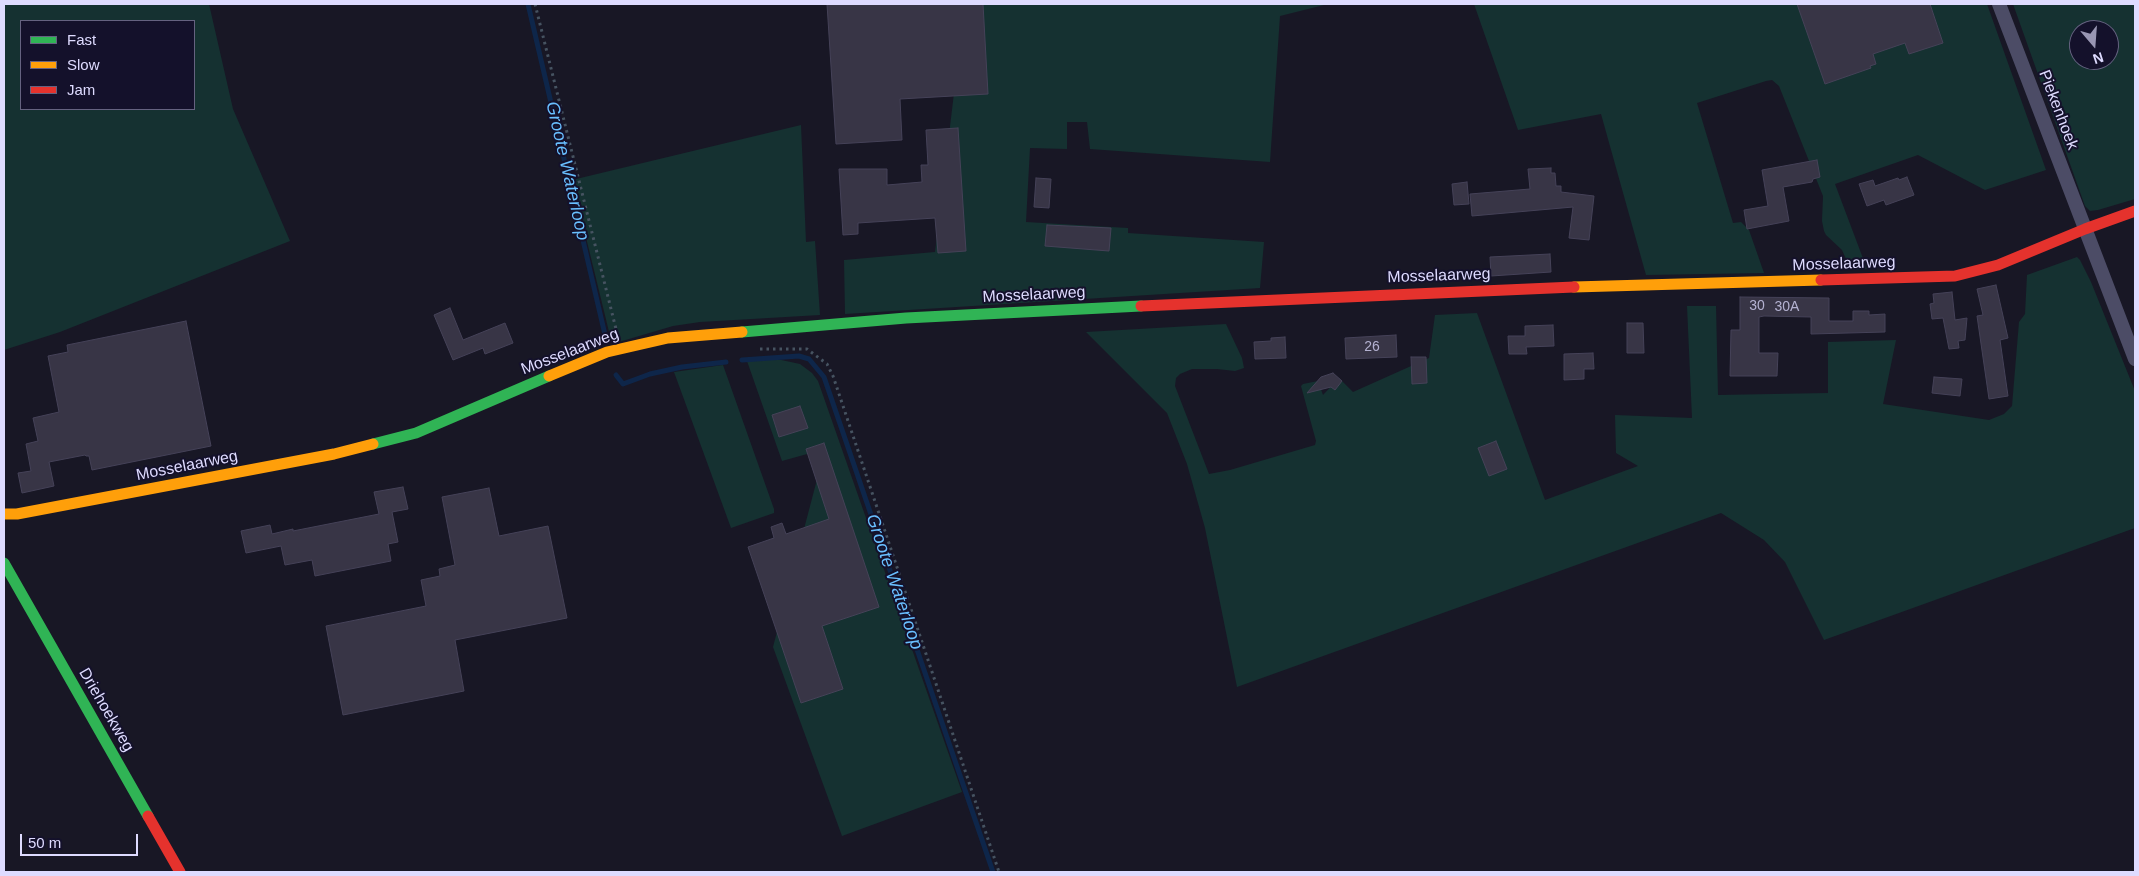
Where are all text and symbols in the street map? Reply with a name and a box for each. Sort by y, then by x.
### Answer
legend [20,20,195,110]
north arrow [2069,20,2119,70]
text: Fast [67,31,96,48]
text: N [2091,49,2106,67]
text: Slow [67,56,100,73]
street label: Piekenhoek [2034,68,2082,152]
text: Jam [67,81,95,98]
water label: Groote Waterloop [541,100,593,242]
street label: Mosselaarweg [1792,253,1896,275]
street label: Mosselaarweg [1387,265,1491,287]
street label: Mosselaarweg [982,283,1086,307]
house number: 30 [1749,298,1765,314]
house number: 30A [1775,299,1799,315]
street label: Mosselaarweg [518,325,622,379]
house number: 26 [1364,339,1380,355]
street label: Mosselaarweg [135,447,239,485]
water label: Groote Waterloop [861,511,927,653]
street label: Driehoekweg [74,665,138,755]
scale bar [22,824,140,856]
text: 50 m [28,834,61,851]

